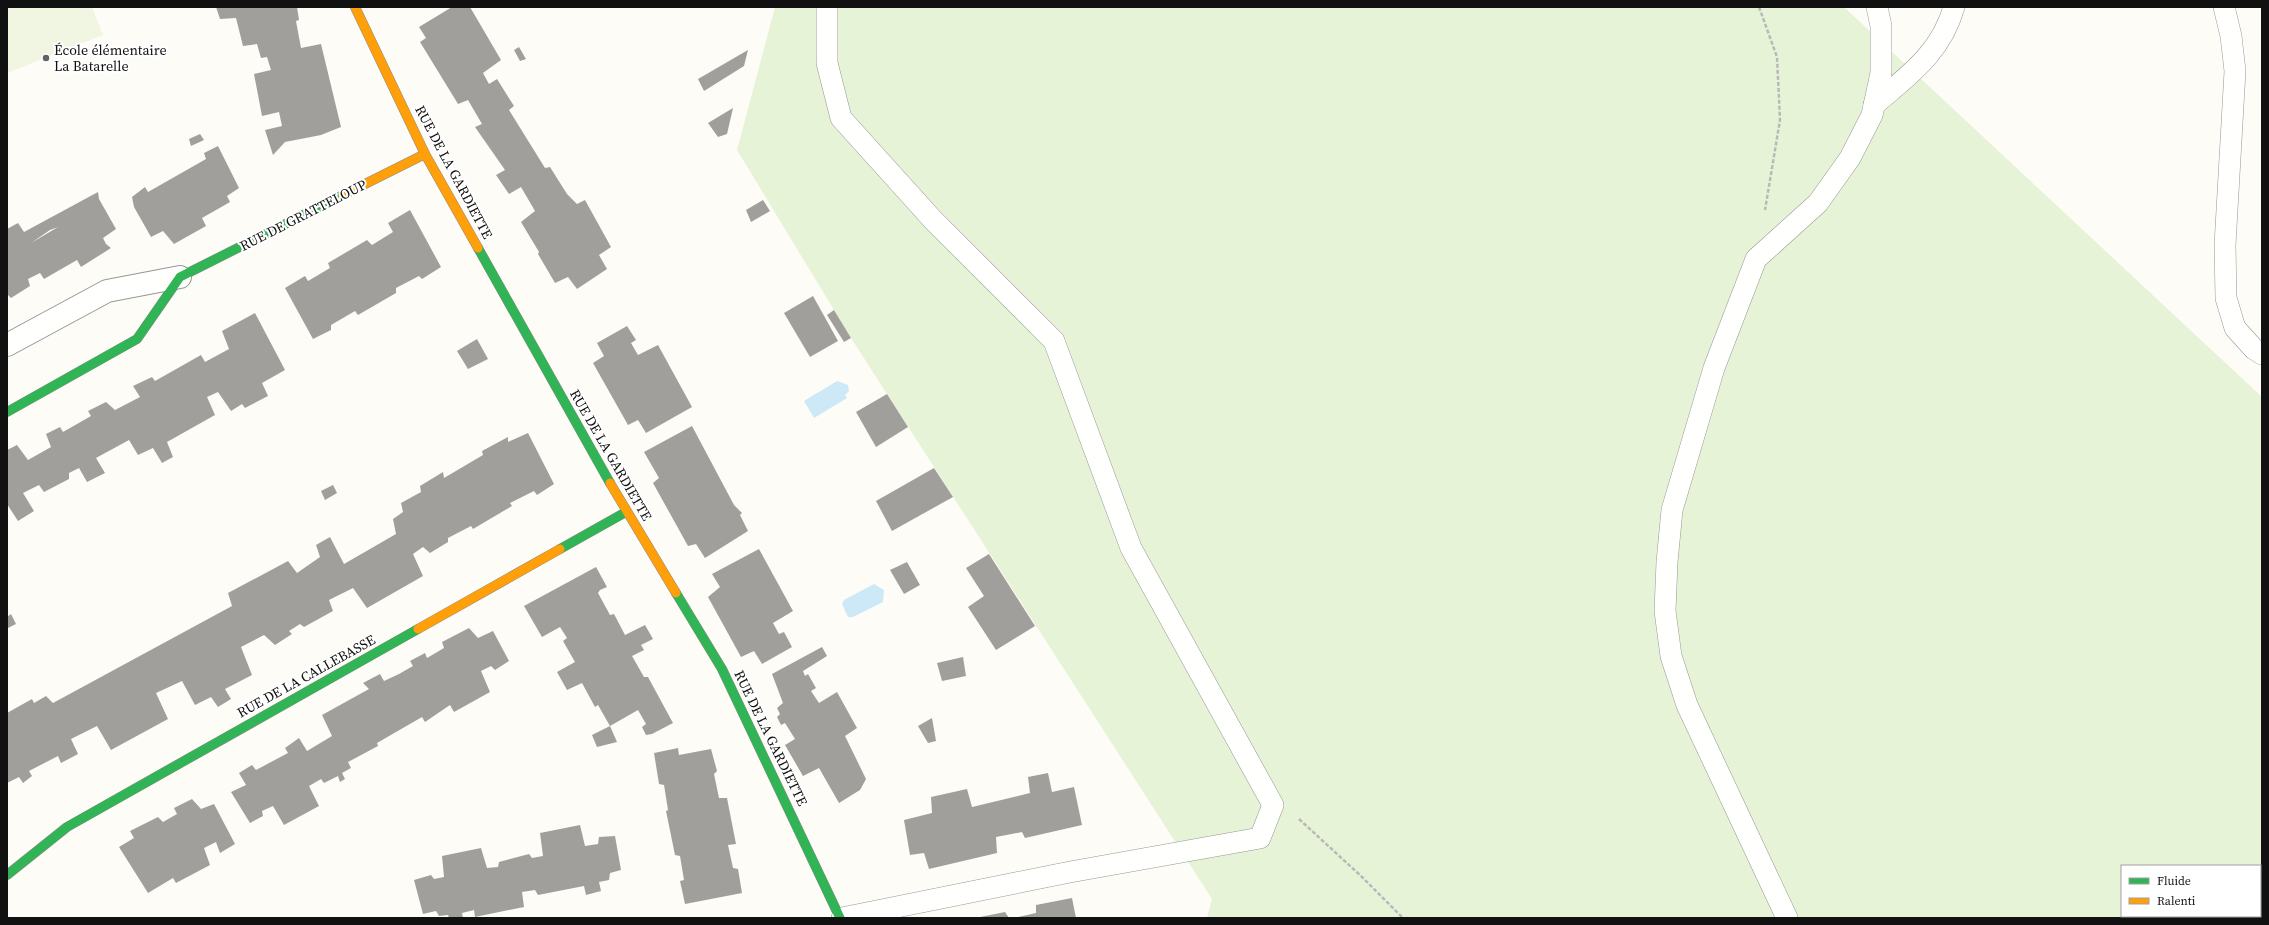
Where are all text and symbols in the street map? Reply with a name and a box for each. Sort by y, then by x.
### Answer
place label: École élémentaire La Batarelle [54,40,167,76]
marker: École élémentaire La Batarelle [41,53,51,63]
street label: RUE DE LA GARDIETTE [410,102,498,242]
street label: RUE DE GRATTELOUP [236,174,370,256]
street label: RUE DE LA GARDIETTE [565,386,657,524]
street label: RUE DE LA CALLEBASSE [233,630,379,722]
street label: RUE DE LA GARDIETTE [729,667,813,809]
legend [2121,865,2261,917]
text: Fluide [2157,873,2191,889]
text: Ralenti [2157,893,2196,909]

